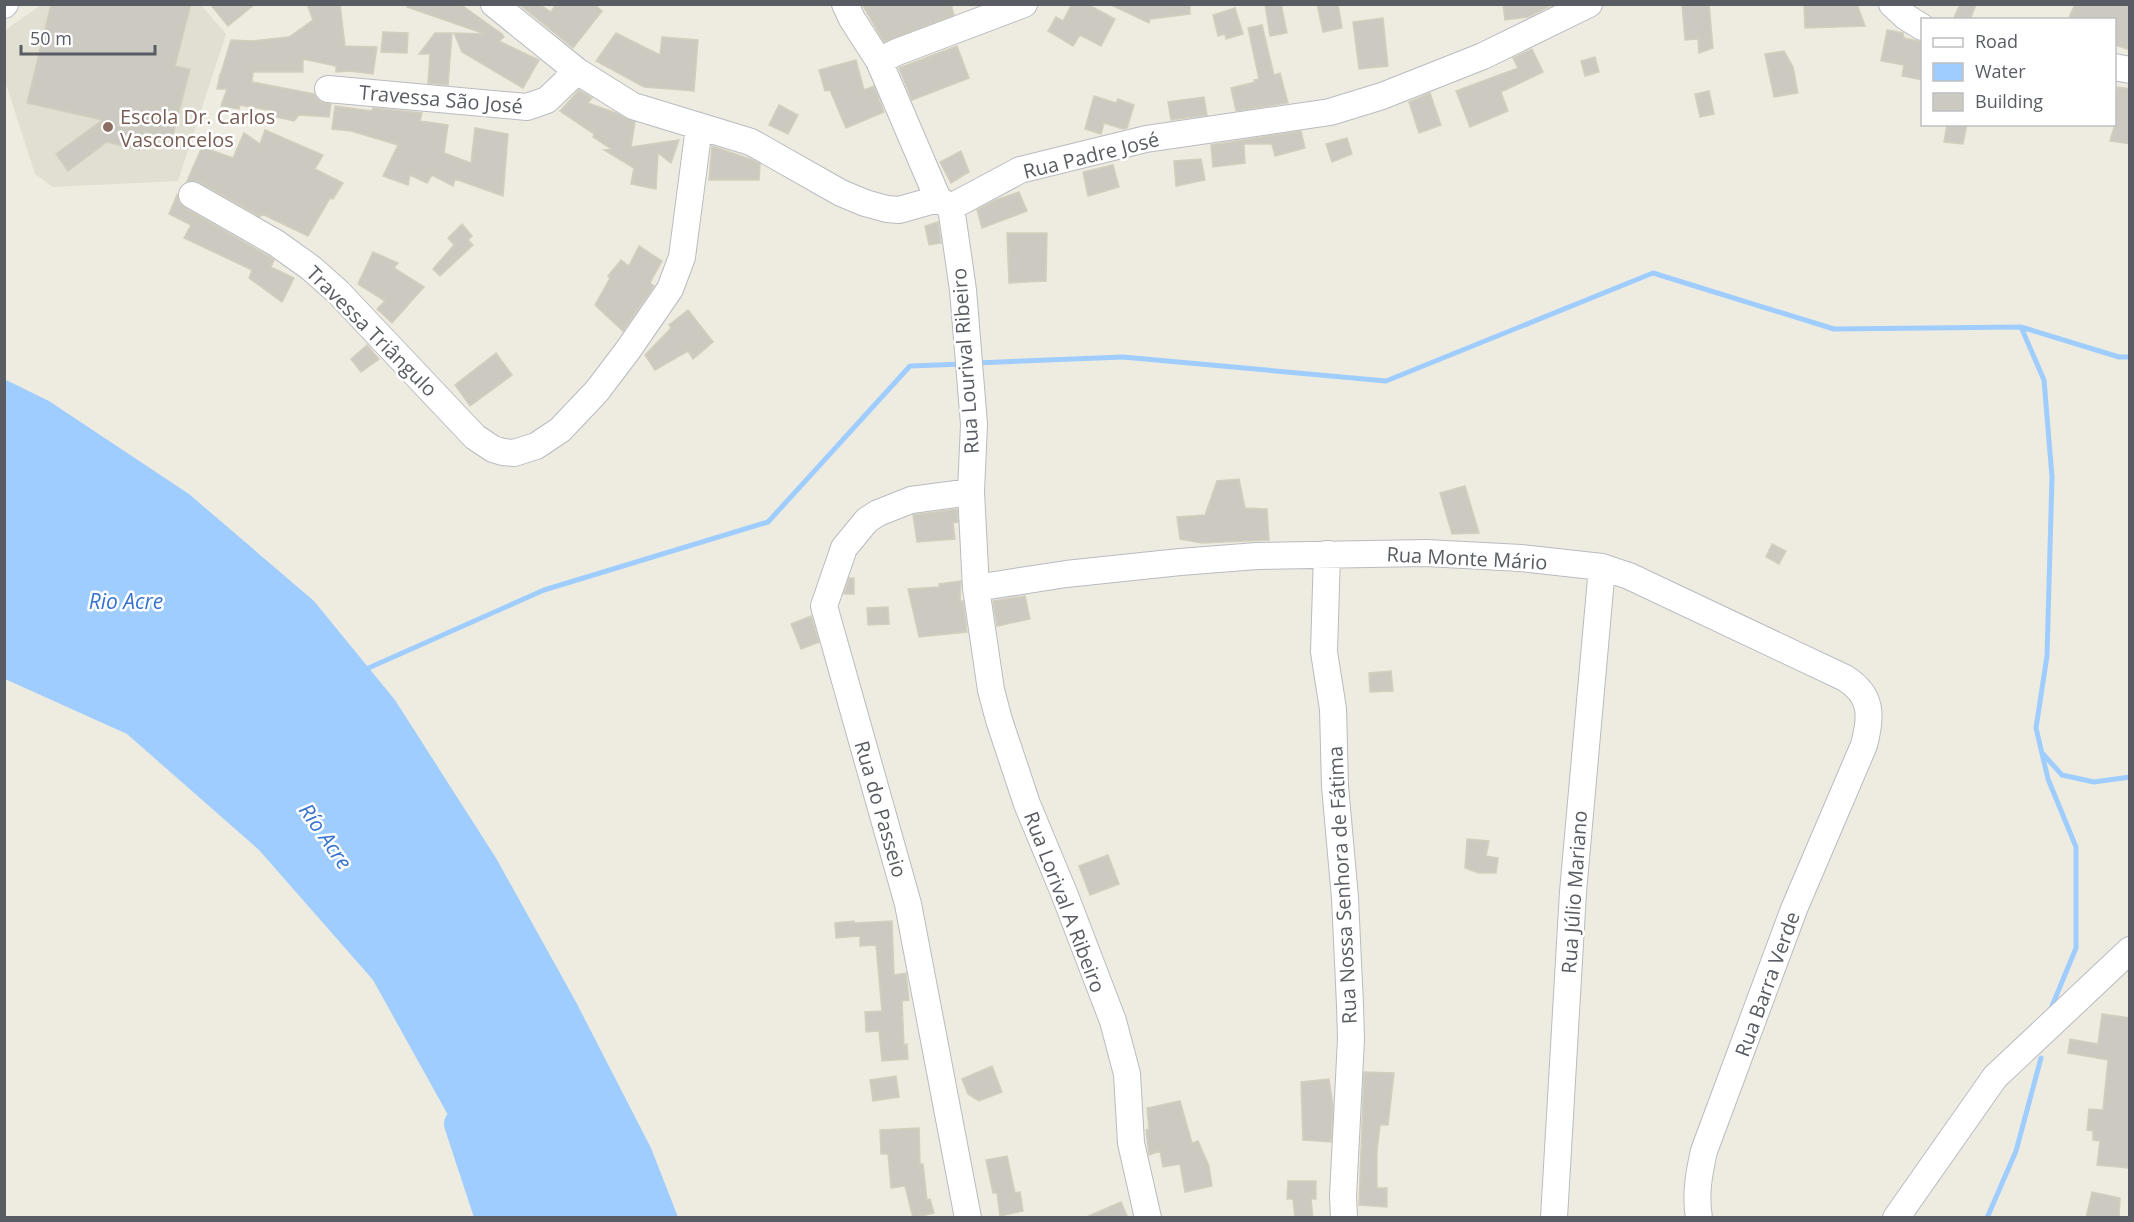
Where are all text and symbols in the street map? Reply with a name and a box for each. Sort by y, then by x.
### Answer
scale bar [21,18,154,56]
legend [1921,18,2116,126]
text: 50 m [30,26,72,50]
text: Road [1975,29,2018,53]
text: Water [1975,59,2026,83]
street label: Travessa São José [358,78,524,120]
text: Building [1975,89,2043,113]
place label: Escola Dr. Carlos Vasconcelos [120,103,275,153]
marker: Escola Dr. Carlos Vasconcelos [101,120,115,134]
street label: Rua Padre José [1020,125,1162,185]
street label: Travessa Triângulo [301,260,443,402]
street label: Rua Lourival Ribeiro [945,267,985,455]
street label: Rua Monte Mário [1386,540,1548,576]
water label: Rio Acre [89,587,163,615]
street label: Rua do Passeio [849,738,913,880]
street label: Rua Nossa Senhora de Fátima [1321,745,1363,1025]
water label: Río Acre [293,797,359,875]
street label: Rua Lorival A Ribeiro [1018,808,1112,996]
street label: Rua Júlio Mariano [1555,809,1593,975]
street label: Rua Barra Verde [1728,908,1806,1060]

